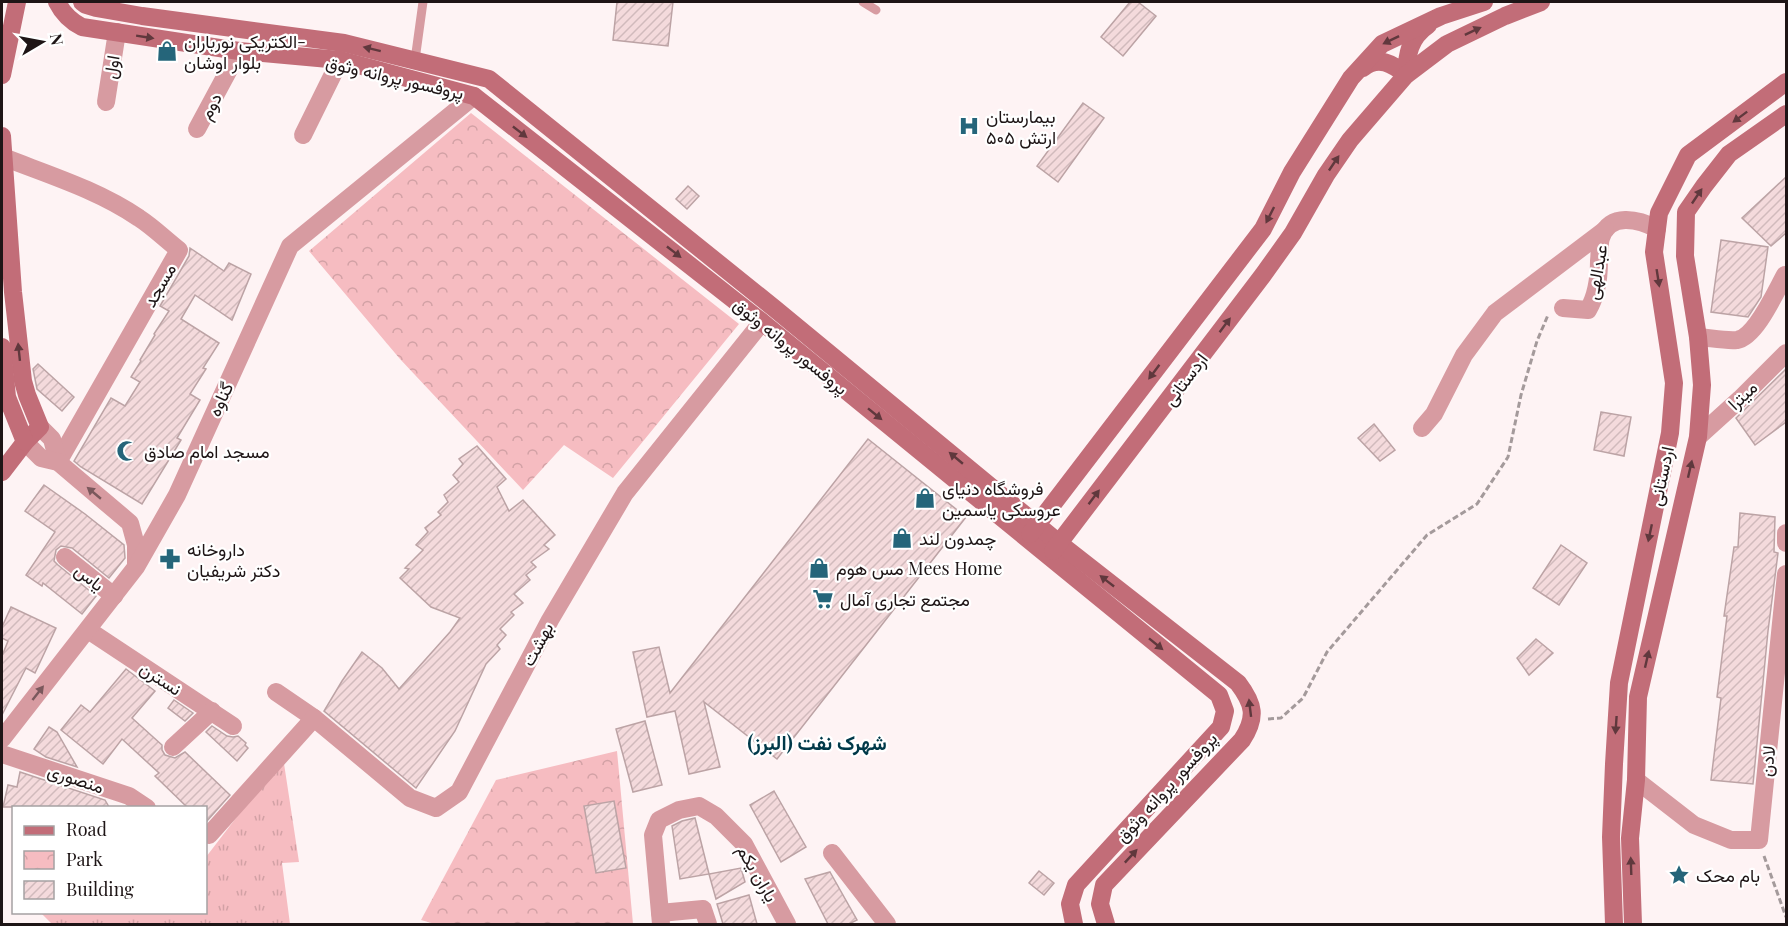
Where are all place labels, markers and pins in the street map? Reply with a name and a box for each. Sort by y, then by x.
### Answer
place label: الکتریکی نورباران- بلوار اوشان [184,29,306,74]
shop icon: الکتریکی نورباران- بلوار اوشان [155,39,179,63]
place label: بیمارستان ۵۰۵ ارتش [986,104,1056,149]
hospital icon: بیمارستان ۵۰۵ ارتش [957,114,981,138]
mosque icon: مسجد امام صادق [115,439,139,463]
place label: مسجد امام صادق [144,439,270,464]
place label: فروشگاه دنیای عروسکی یاسمین [942,476,1061,521]
shop icon: فروشگاه دنیای عروسکی یاسمین [913,486,937,510]
shop icon: چمدون لند [890,526,914,550]
place label: چمدون لند [919,526,996,551]
place label: داروخانه دکتر شریفیان [187,537,280,582]
pharmacy icon: داروخانه دکتر شریفیان [158,547,182,571]
shop icon: مس هوم Mees Home [807,556,831,580]
place label: مس هوم Mees Home [836,556,1002,581]
supermarket icon: مجتمع تجاری آمال [811,587,835,611]
place label: مجتمع تجاری آمال [840,587,970,612]
place icon: بام محک [1667,863,1691,887]
place label: بام محک [1696,863,1760,888]

